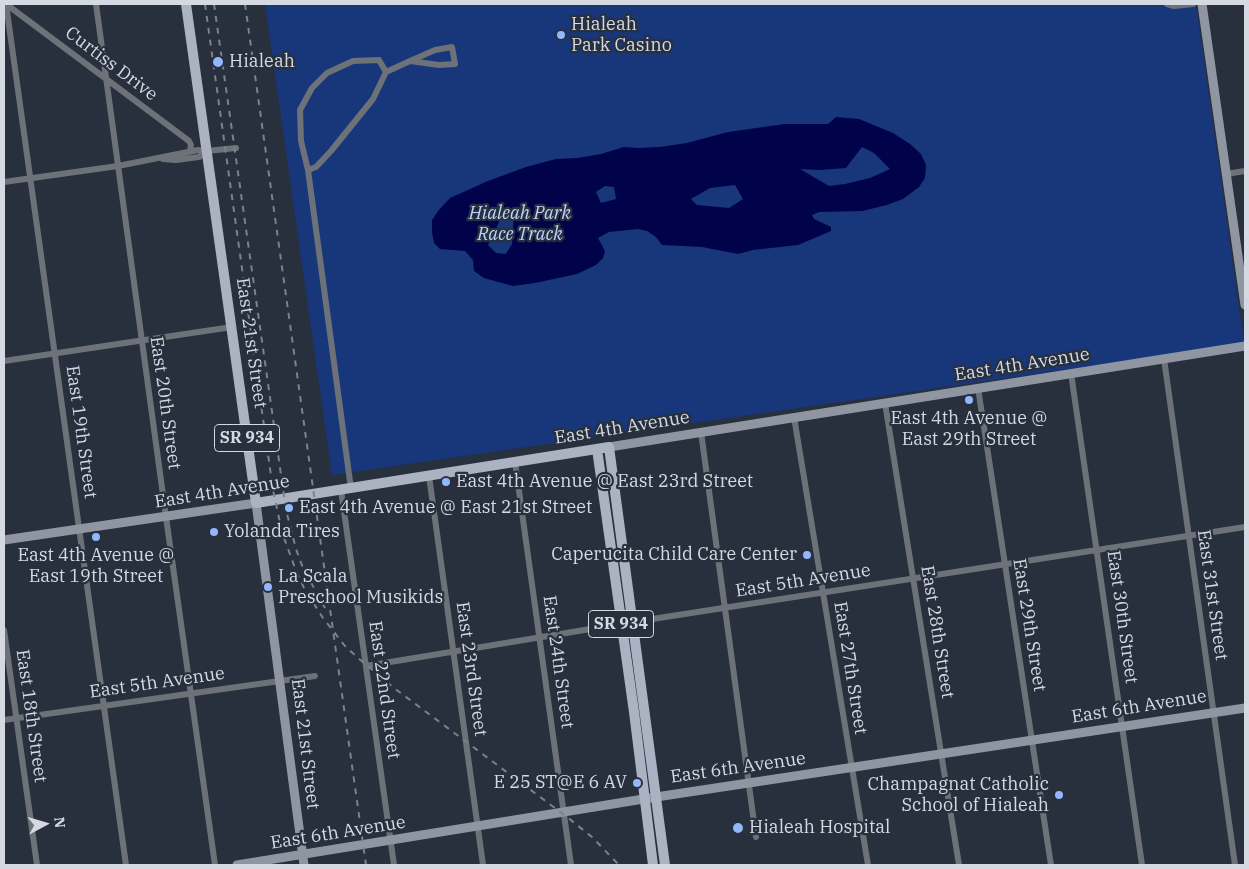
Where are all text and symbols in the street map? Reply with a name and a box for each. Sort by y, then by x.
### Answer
place label: Hialeah Park Casino [571,14,672,56]
street label: Curtiss Drive [61,22,161,106]
marker: Hialeah Park Casino [555,29,567,41]
place label: Hialeah [229,51,295,73]
marker: Hialeah [211,55,225,69]
park label: Hialeah Park Race Track [469,203,571,245]
street label: East 21st Street [231,276,271,410]
street label: East 20th Street [145,335,185,471]
street label: East 4th Avenue [953,344,1091,386]
street label: East 19th Street [61,364,101,500]
marker: East 4th Avenue @ East 29th Street [963,394,975,406]
street label: East 4th Avenue [553,407,691,449]
place label: East 4th Avenue @ East 29th Street [890,408,1048,450]
road number: SR 934 [214,424,280,452]
street label: East 4th Avenue [153,471,291,513]
place label: East 4th Avenue @ East 23rd Street [456,471,753,493]
marker: East 4th Avenue @ East 23rd Street [440,476,452,488]
place label: East 4th Avenue @ East 21st Street [299,497,592,519]
marker: East 4th Avenue @ East 21st Street [283,502,295,514]
place label: Yolanda Tires [224,521,340,543]
marker: Yolanda Tires [208,526,220,538]
street label: East 31st Street [1192,528,1232,662]
marker: East 4th Avenue @ East 19th Street [90,531,102,543]
place label: Caperucita Child Care Center [551,544,797,566]
place label: East 4th Avenue @ East 19th Street [17,545,175,588]
marker: Caperucita Child Care Center [801,549,813,561]
street label: East 30th Street [1102,549,1142,685]
street label: East 29th Street [1008,557,1050,693]
street label: East 5th Avenue [734,560,872,602]
street label: East 28th Street [916,564,958,700]
place label: La Scala Preschool Musikids [278,566,443,608]
marker: La Scala Preschool Musikids [262,581,274,593]
street label: East 24th Street [538,594,578,730]
street label: East 23rd Street [451,600,491,738]
street label: East 27th Street [829,600,871,736]
road number: SR 934 [588,610,654,638]
street label: East 22nd Street [364,620,404,760]
street label: East 18th Street [11,648,51,784]
street label: East 5th Avenue [88,663,226,703]
street label: East 21st Street [286,677,324,811]
street label: East 6th Avenue [1070,686,1208,728]
street label: East 6th Avenue [669,748,807,788]
place label: E 25 ST@E 6 AV [493,772,627,794]
place label: Champagnat Catholic School of Hialeah [867,774,1049,816]
marker: E 25 ST@E 6 AV [631,777,643,789]
marker: Champagnat Catholic School of Hialeah [1053,789,1065,801]
north arrow [20,799,70,849]
street label: East 6th Avenue [269,812,407,854]
text: N [50,816,69,829]
place label: Hialeah Hospital [749,817,891,839]
marker: Hialeah Hospital [731,821,745,835]

